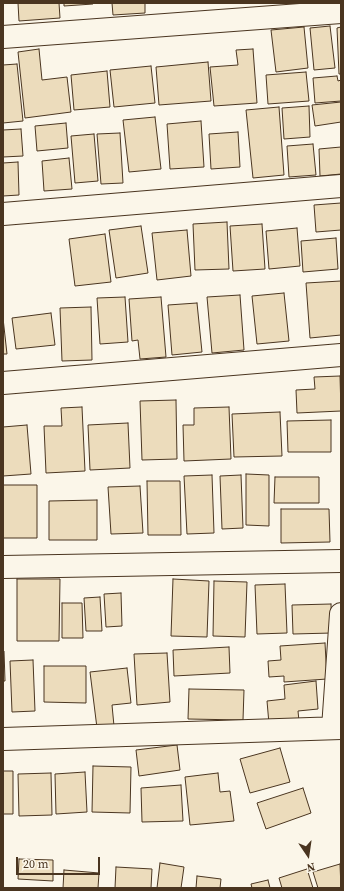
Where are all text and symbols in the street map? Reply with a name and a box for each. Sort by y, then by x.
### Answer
north arrow [288,835,328,875]
scale bar [18,849,102,875]
text: 20 m [23,856,49,872]
text: N [305,859,316,875]

